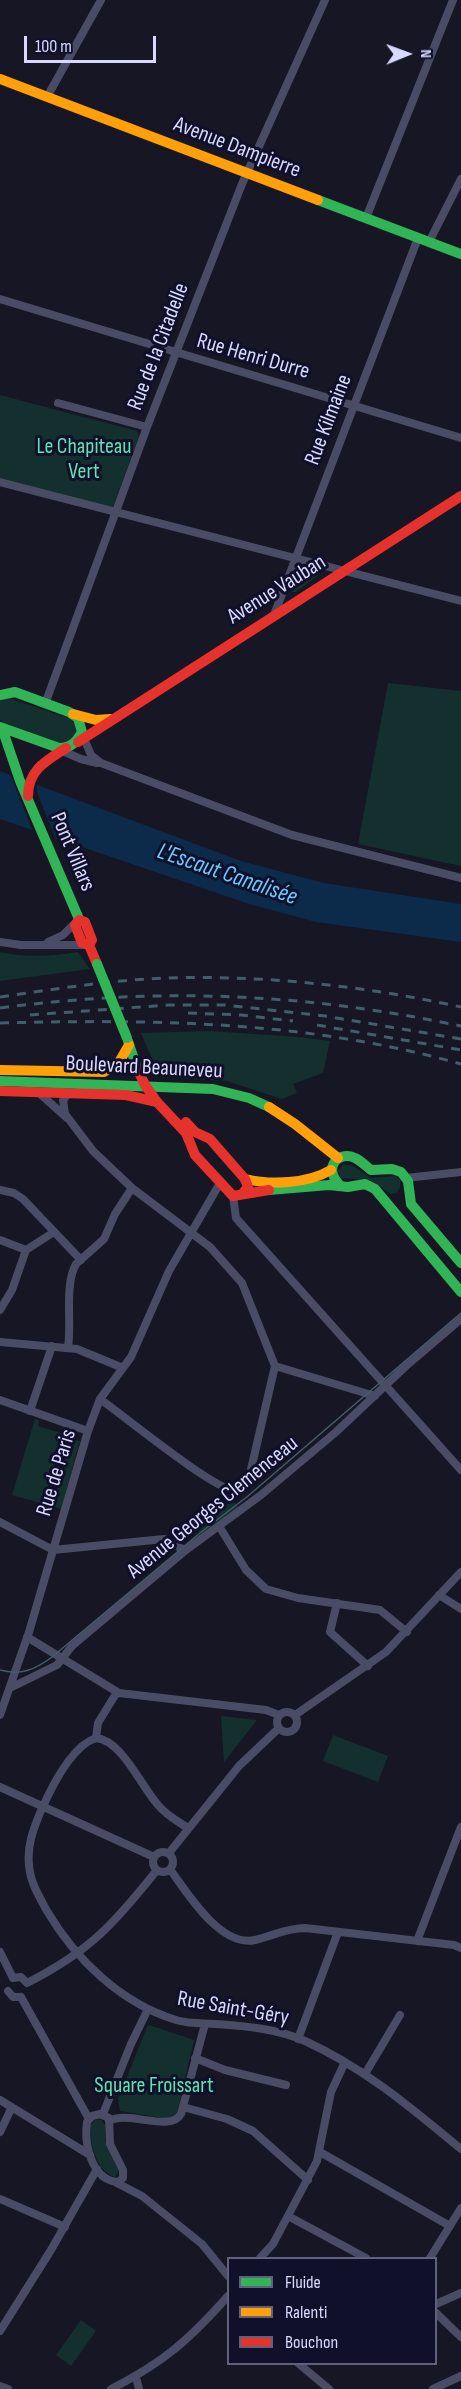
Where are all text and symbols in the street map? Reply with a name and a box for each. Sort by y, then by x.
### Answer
scale bar [27,24,159,62]
north arrow [377,24,437,84]
text: 100 m [35,36,72,57]
text: N [416,49,435,58]
street label: Avenue Dampierre [170,112,304,184]
street label: Rue de la Citadelle [123,280,195,414]
street label: Rue Henri Durre [194,328,312,386]
street label: Rue Kilmaine [300,371,358,469]
park label: Le Chapiteau Vert [36,434,132,486]
street label: Avenue Vauban [223,549,331,631]
street label: Pont Villars [44,809,100,895]
water label: L'Escaut Canalisée [153,838,301,912]
street label: Boulevard Beauneveu [65,1051,223,1085]
street label: Rue de Paris [31,1427,83,1519]
street label: Avenue Georges Clemenceau [122,1431,304,1585]
street label: Rue Saint-Géry [175,1986,291,2032]
park label: Square Froissart [94,2073,214,2099]
legend [227,2257,437,2365]
text: Fluide [285,2272,321,2293]
text: Ralenti [285,2302,327,2323]
text: Bouchon [285,2332,338,2353]

